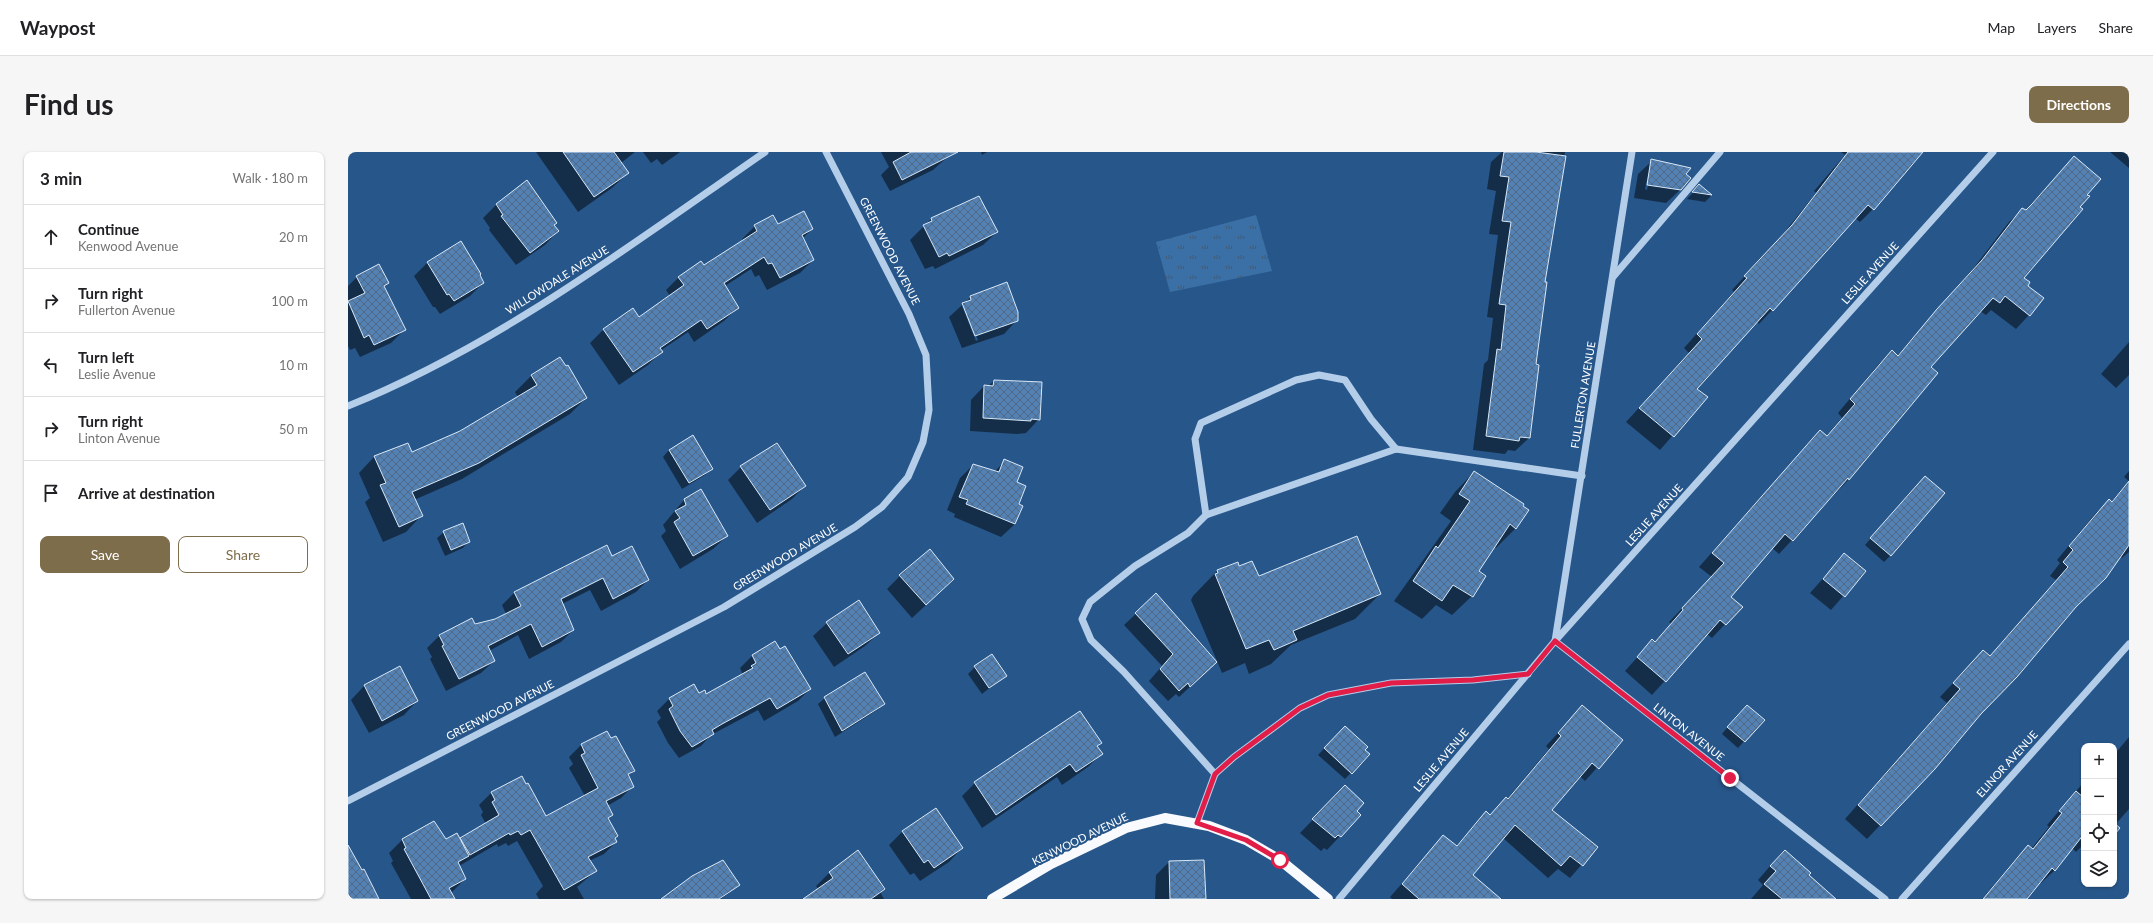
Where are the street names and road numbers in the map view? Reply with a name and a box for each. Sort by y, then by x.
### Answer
street label: GREENWOOD AVENUE [858,195,923,307]
street label: LESLIE AVENUE [1838,239,1901,306]
street label: WILLOWDALE AVENUE [503,243,611,317]
street label: FULLERTON AVENUE [1568,341,1597,449]
street label: LESLIE AVENUE [1622,481,1685,548]
street label: GREENWOOD AVENUE [730,520,839,593]
street label: GREENWOOD AVENUE [444,677,556,742]
street label: LINTON AVENUE [1651,700,1727,763]
street label: LESLIE AVENUE [1410,725,1471,794]
street label: ELINOR AVENUE [1973,728,2040,800]
street label: KENWOOD AVENUE [1030,810,1130,867]

